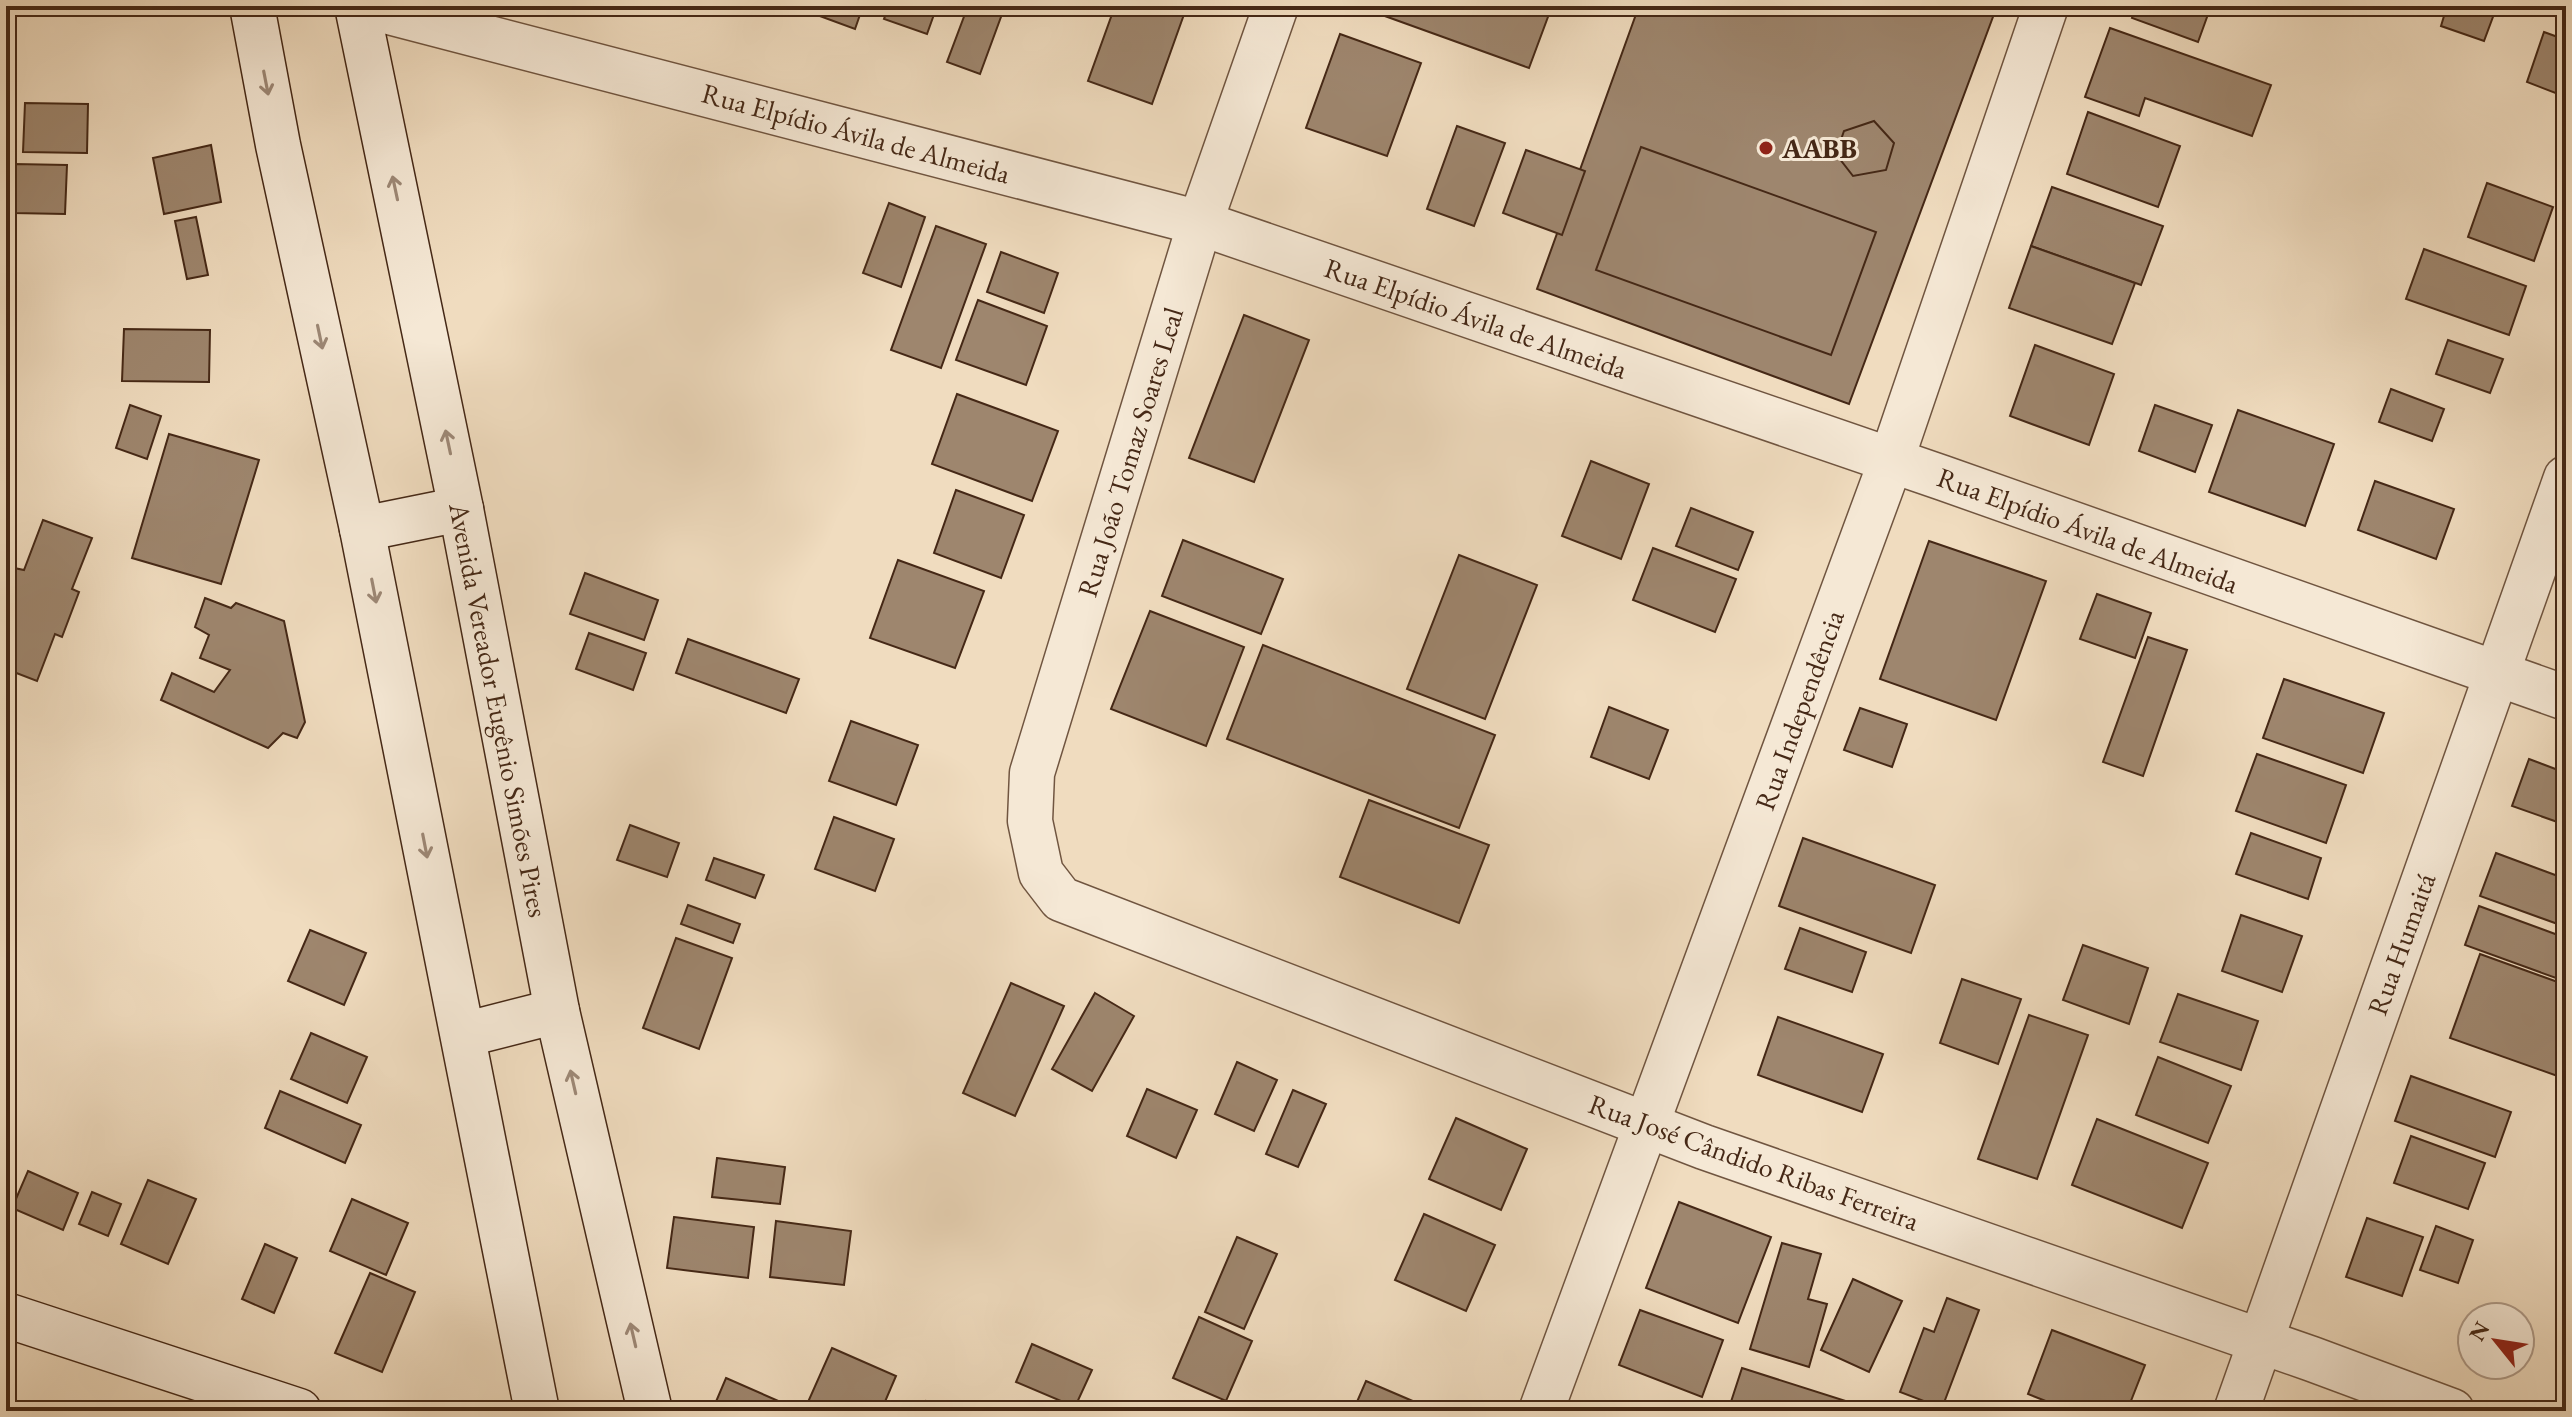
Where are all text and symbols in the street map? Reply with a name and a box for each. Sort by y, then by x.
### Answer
one-way arrow [260,69,275,95]
street label: Rua Elpídio Ávila de Almeida [698,75,1015,192]
place label: AABB [1781,130,1857,166]
marker: AABB [1757,139,1775,157]
one-way arrow [387,175,402,201]
street label: Rua Elpídio Ávila de Almeida [1320,249,1633,387]
street label: Rua João Tomaz Soares Leal [1069,303,1191,601]
one-way arrow [313,324,328,349]
one-way arrow [439,430,454,455]
street label: Rua Elpídio Ávila de Almeida [1933,459,2244,602]
street label: Avenida Vereador Eugênio Simões Pires [441,499,557,920]
one-way arrow [368,578,383,604]
street label: Rua Independência [1746,604,1852,815]
one-way arrow [418,833,433,859]
street label: Rua Humaitá [2359,867,2444,1020]
one-way arrow [565,1070,580,1095]
street label: Rua José Cândido Ribas Ferreira [1584,1085,1925,1239]
north arrow [2456,1301,2536,1381]
text: N [2462,1316,2496,1346]
one-way arrow [624,1323,639,1348]

